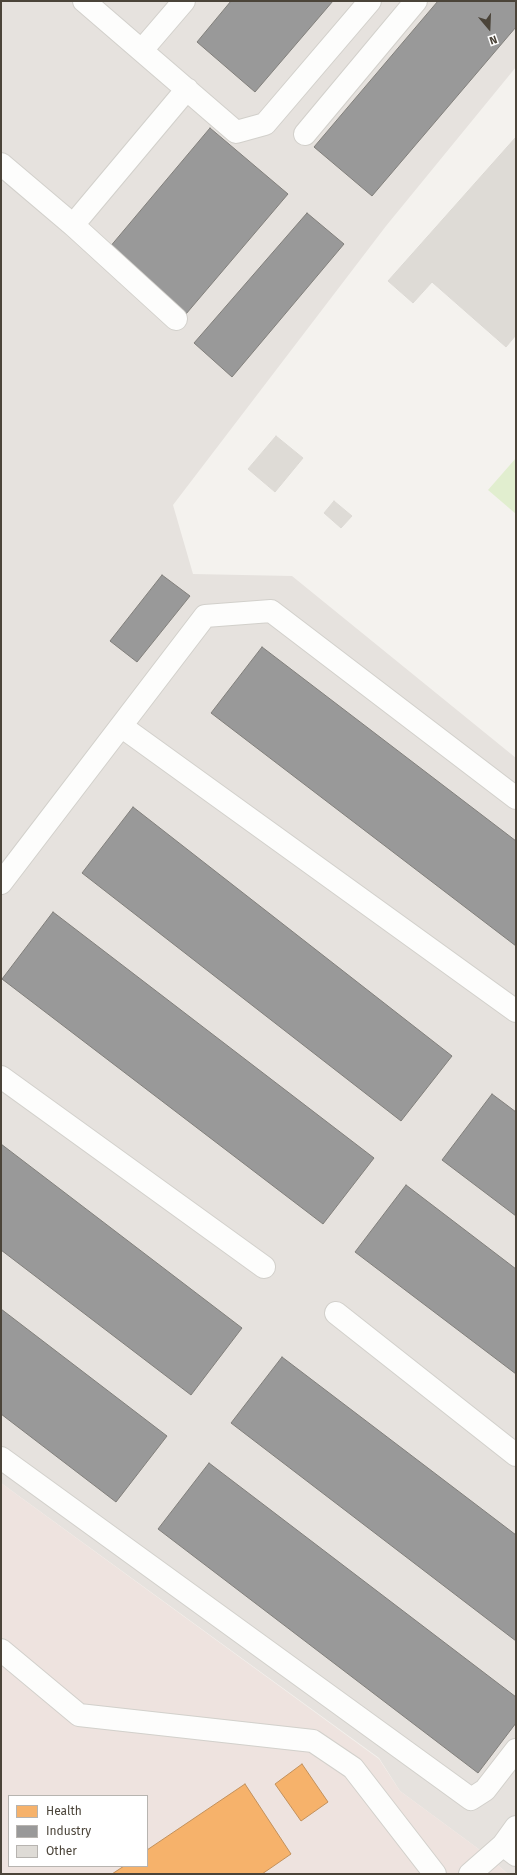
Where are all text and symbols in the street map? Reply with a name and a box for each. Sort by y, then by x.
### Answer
north arrow [469,8,509,48]
text: N [488,32,499,47]
legend [8,1795,148,1867]
text: Health [46,1804,82,1818]
text: Industry [46,1824,91,1838]
text: Other [46,1844,77,1858]

